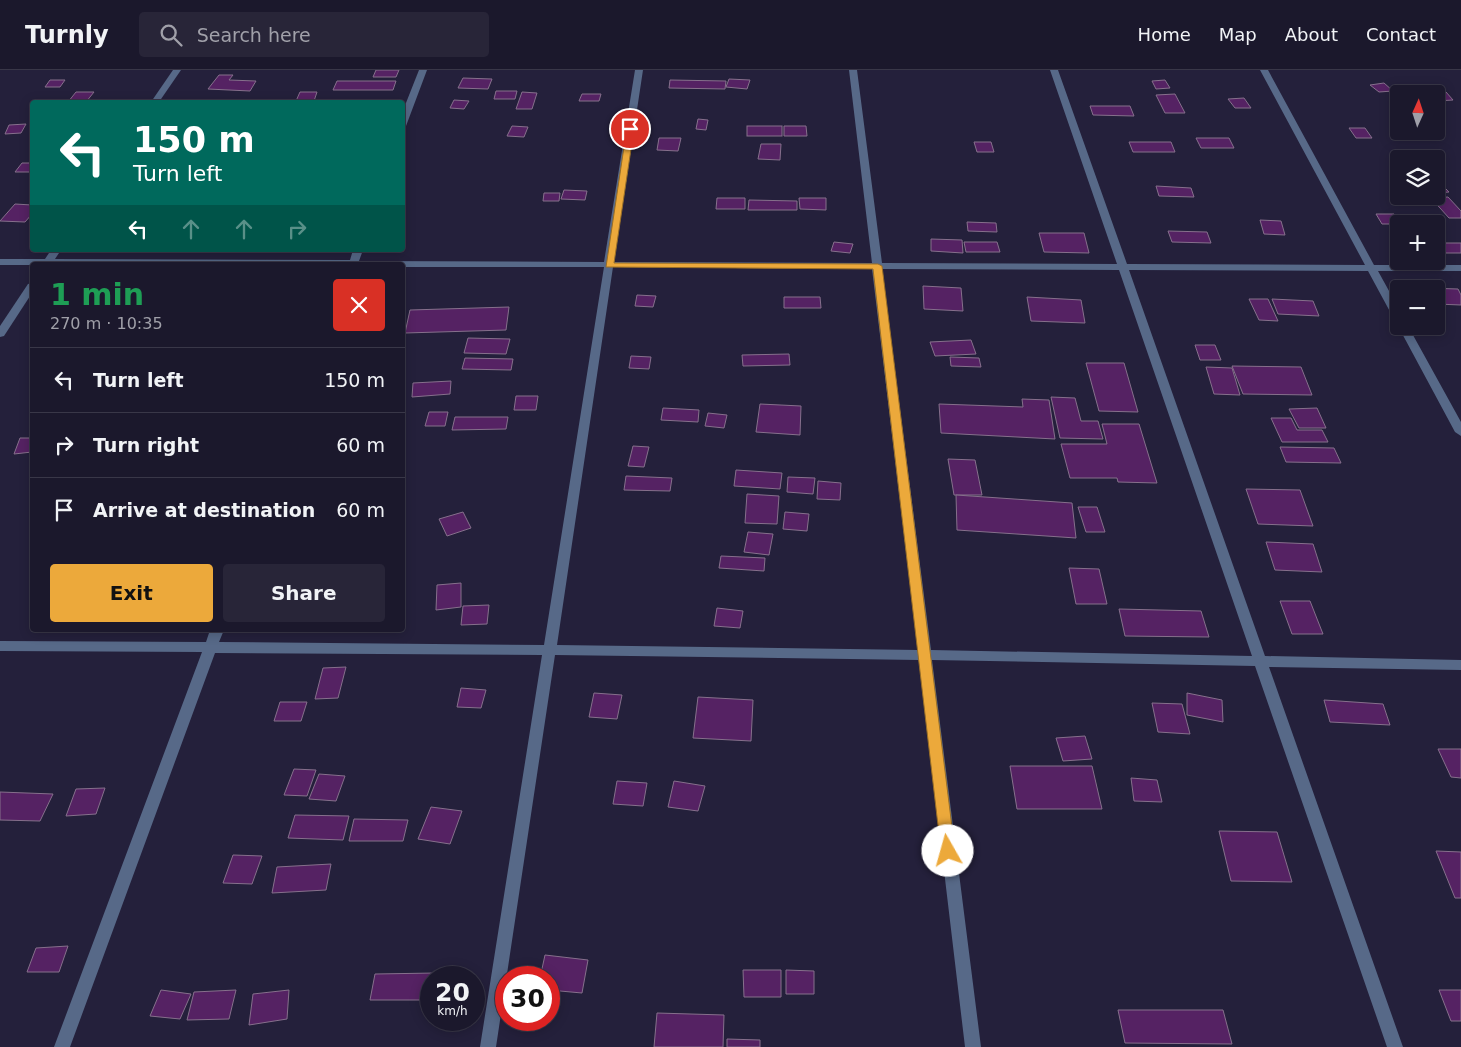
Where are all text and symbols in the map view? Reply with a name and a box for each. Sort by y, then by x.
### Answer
search box [139,12,489,57]
text: Turnly [25,21,109,49]
icon: search [157,21,185,49]
text: Search here [197,24,311,46]
text: Home [1138,24,1191,45]
text: Map [1219,24,1257,45]
text: About [1285,24,1338,45]
text: Contact [1366,24,1436,45]
north arrow [1390,85,1445,140]
map controls [1390,85,1445,335]
pin [609,108,651,150]
icon: arrive [616,115,644,143]
icon: left [50,120,115,185]
text: 150 m [133,120,255,160]
button: layers [1390,150,1445,205]
text: Turn left [133,161,222,186]
icon: left [124,215,152,243]
icon: ahead [177,215,205,243]
icon: ahead [230,215,258,243]
icon: right [283,215,311,243]
button: + [1390,215,1445,270]
text: 1 min [50,277,144,312]
button: close [333,279,385,331]
button: − [1390,280,1445,335]
text: 270 m · 10:35 [50,314,163,333]
icon: left [50,366,78,394]
text: Turn left [93,369,184,391]
text: 150 m [324,369,385,391]
icon: right [50,431,78,459]
text: Turn right [93,434,199,456]
text: 60 m [336,434,385,456]
icon: arrive [50,496,78,524]
text: Arrive at destination [93,499,315,521]
text: 60 m [336,499,385,521]
button: Exit [50,564,213,622]
button: Share [223,564,385,622]
position arrow [921,824,973,876]
speed limit sign: 30 [495,966,560,1031]
text: 20 [435,978,470,1007]
text: km/h [437,1004,468,1018]

